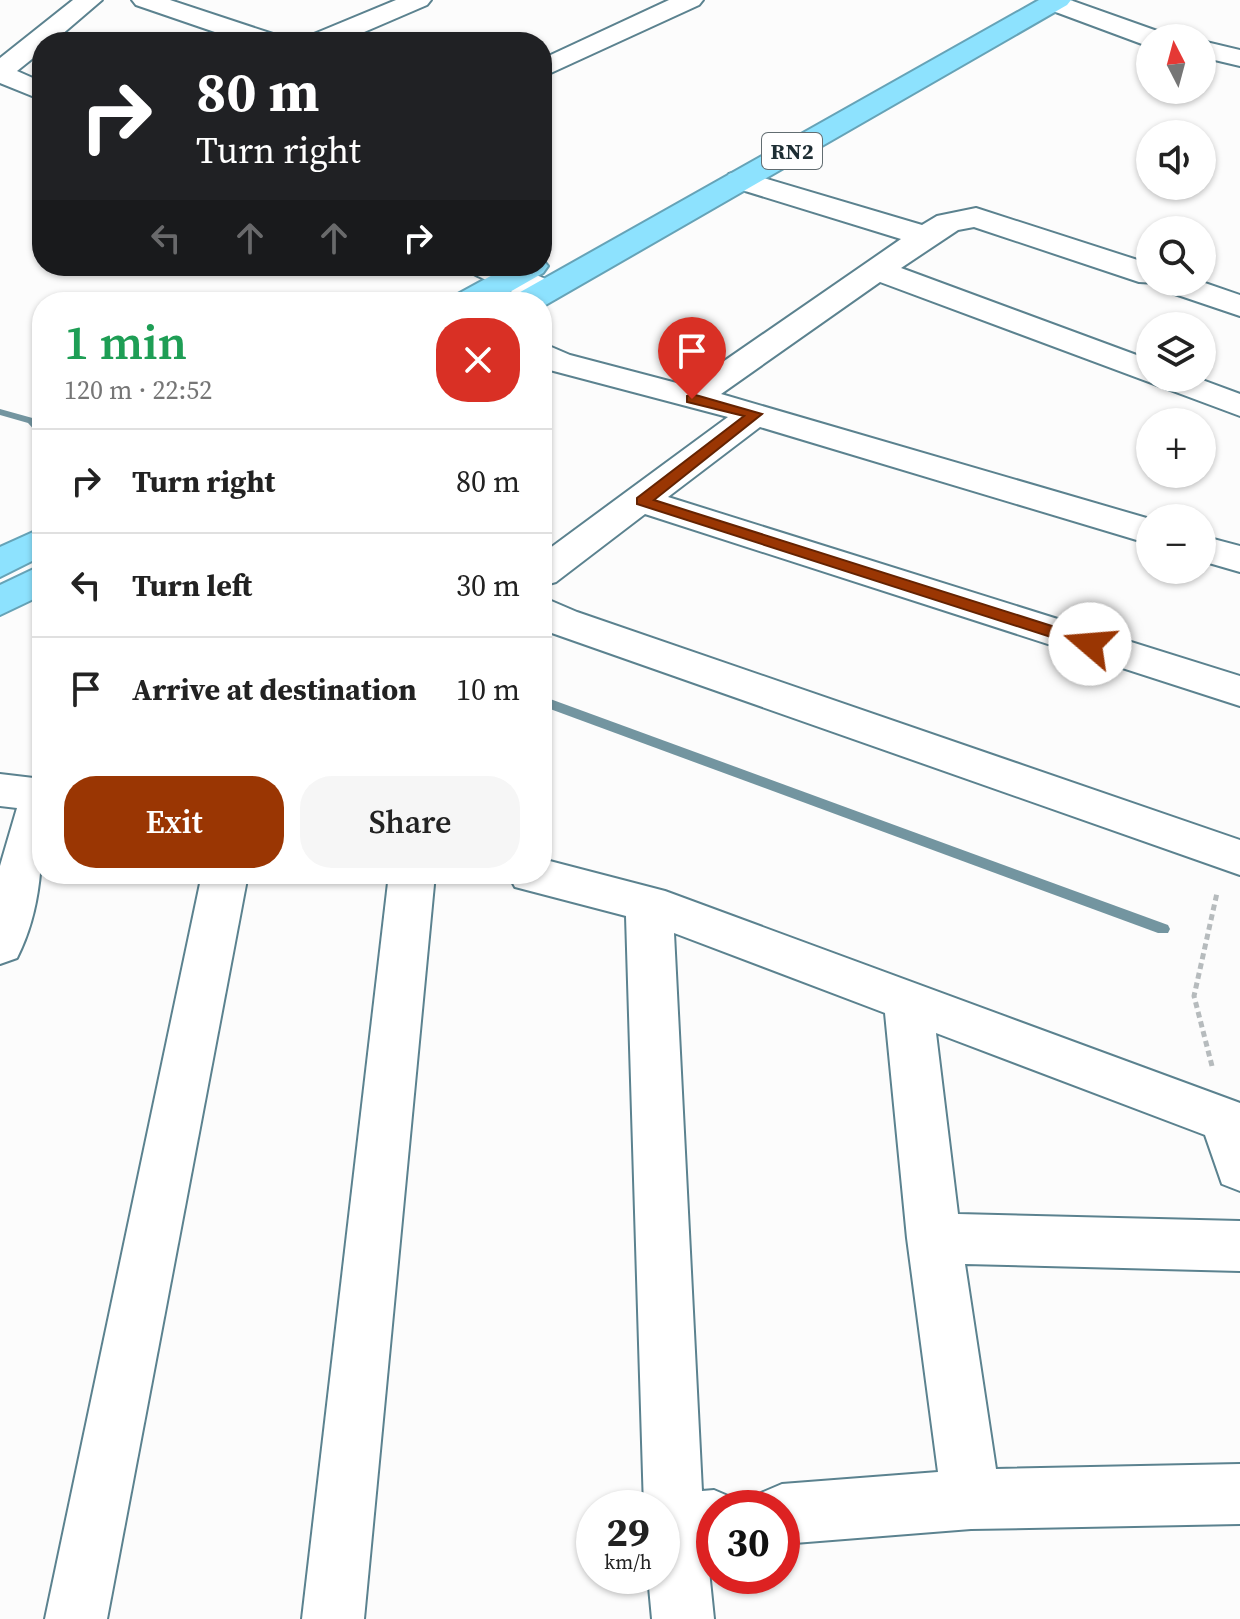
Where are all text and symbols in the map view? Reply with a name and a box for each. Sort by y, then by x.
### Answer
north arrow [1136,24,1216,104]
map controls [1136,24,1216,584]
text: 80 m [196,53,319,130]
icon: right [64,64,168,168]
button: sound [1136,120,1216,200]
text: Turn right [196,126,361,175]
road number: RN2 [762,133,822,169]
icon: left [144,216,188,260]
icon: ahead [228,216,272,260]
icon: ahead [312,216,356,260]
icon: right [396,216,440,260]
button: search [1136,216,1216,296]
text: 1 min [64,309,187,375]
button: layers [1136,312,1216,392]
pin [658,317,726,399]
button: close [436,318,520,402]
icon: arrive [670,329,714,373]
text: 120 m · 22:52 [64,372,212,408]
button: + [1136,408,1216,488]
icon: right [64,459,108,503]
text: Turn right [132,461,275,502]
text: 80 m [456,461,520,502]
button: − [1136,504,1216,584]
icon: left [64,563,108,607]
text: Turn left [132,565,252,606]
text: 30 m [456,565,520,606]
position arrow [1048,602,1132,686]
icon: arrive [64,667,108,711]
text: Arrive at destination [132,669,417,710]
text: 10 m [456,669,520,710]
button: Exit [64,776,284,868]
button: Share [300,776,520,868]
speed limit sign: 30 [696,1490,800,1594]
text: 29 [606,1505,650,1559]
text: km/h [604,1548,652,1576]

